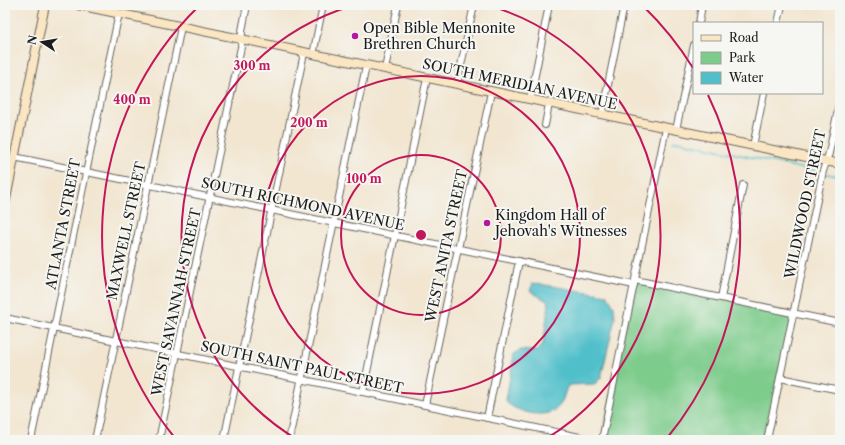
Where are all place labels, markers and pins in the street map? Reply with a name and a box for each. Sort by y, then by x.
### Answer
place label: Open Bible Mennonite Brethren Church [363,19,516,53]
marker: Open Bible Mennonite Brethren Church [350,31,360,41]
place label: Kingdom Hall of Jehovah's Witnesses [493,206,627,240]
marker: Kingdom Hall of Jehovah's Witnesses [482,218,492,228]
centre of rings [414,228,428,242]

